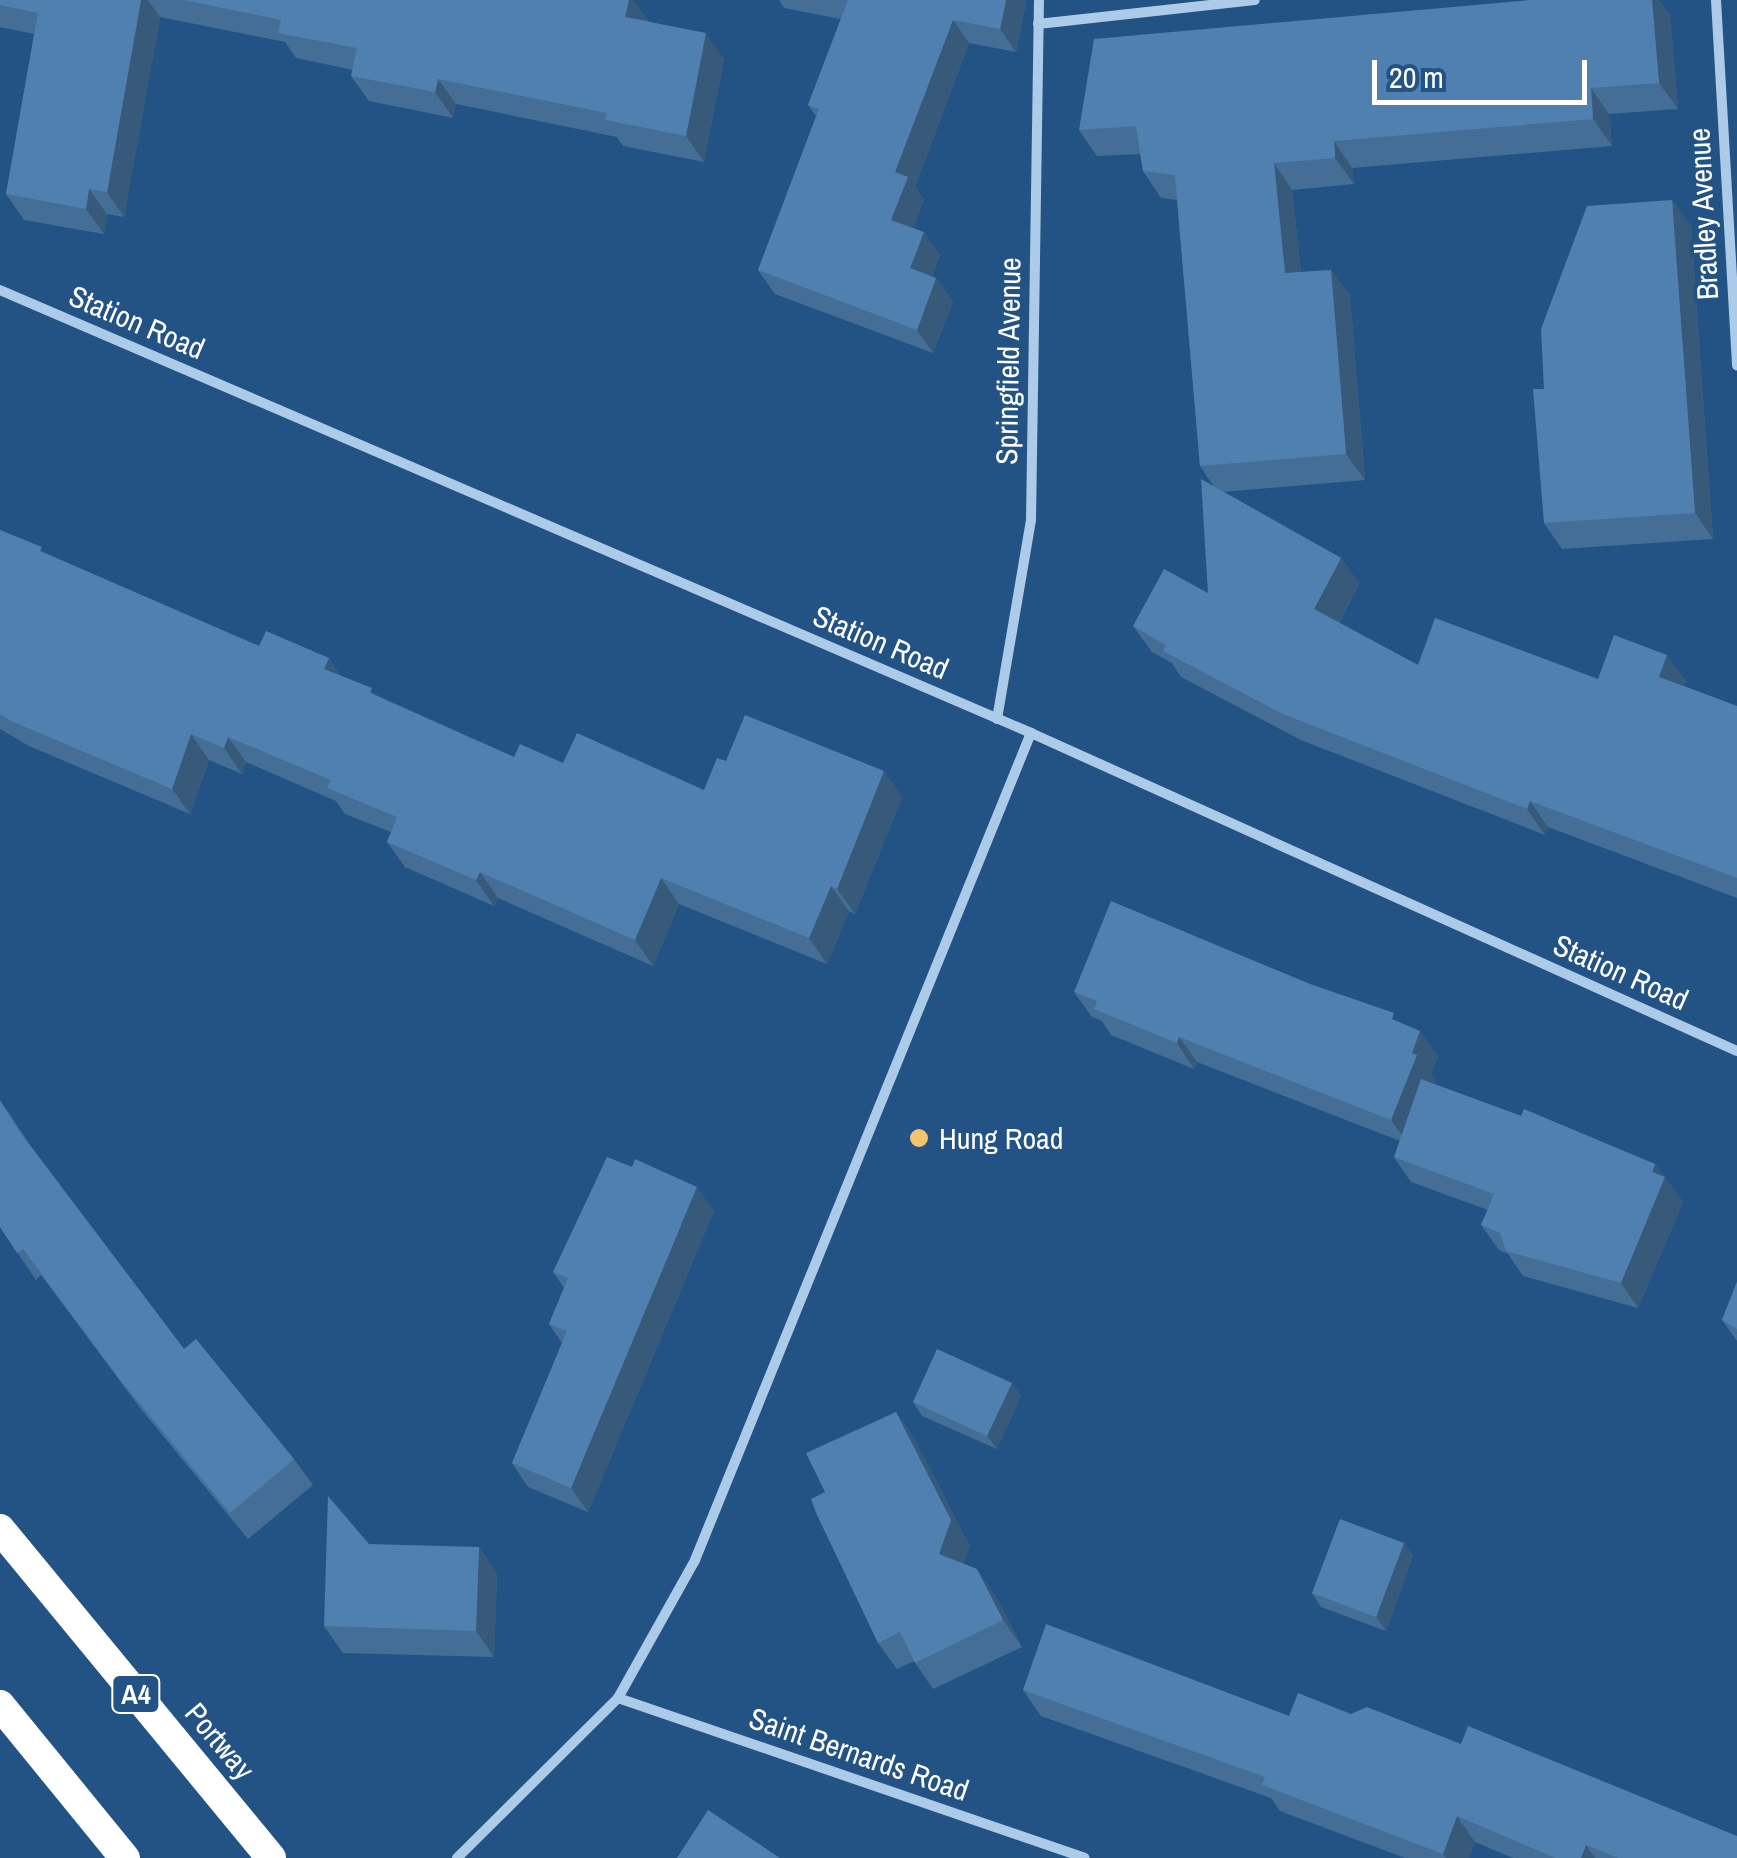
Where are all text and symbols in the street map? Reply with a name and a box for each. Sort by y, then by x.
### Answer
scale bar [1377,40,1592,102]
text: 20 m [1389,57,1444,97]
street label: Bradley Avenue [1680,127,1726,301]
street label: Springfield Avenue [988,256,1028,466]
street label: Station Road [64,277,210,367]
street label: Station Road [808,597,954,687]
street label: Station Road [1548,926,1694,1018]
place label: Hung Road [939,1120,1063,1156]
marker: Hung Road [908,1127,930,1149]
road number: A4 [111,1671,161,1717]
street label: Portway [178,1695,262,1787]
street label: Saint Bernards Road [745,1700,973,1808]

